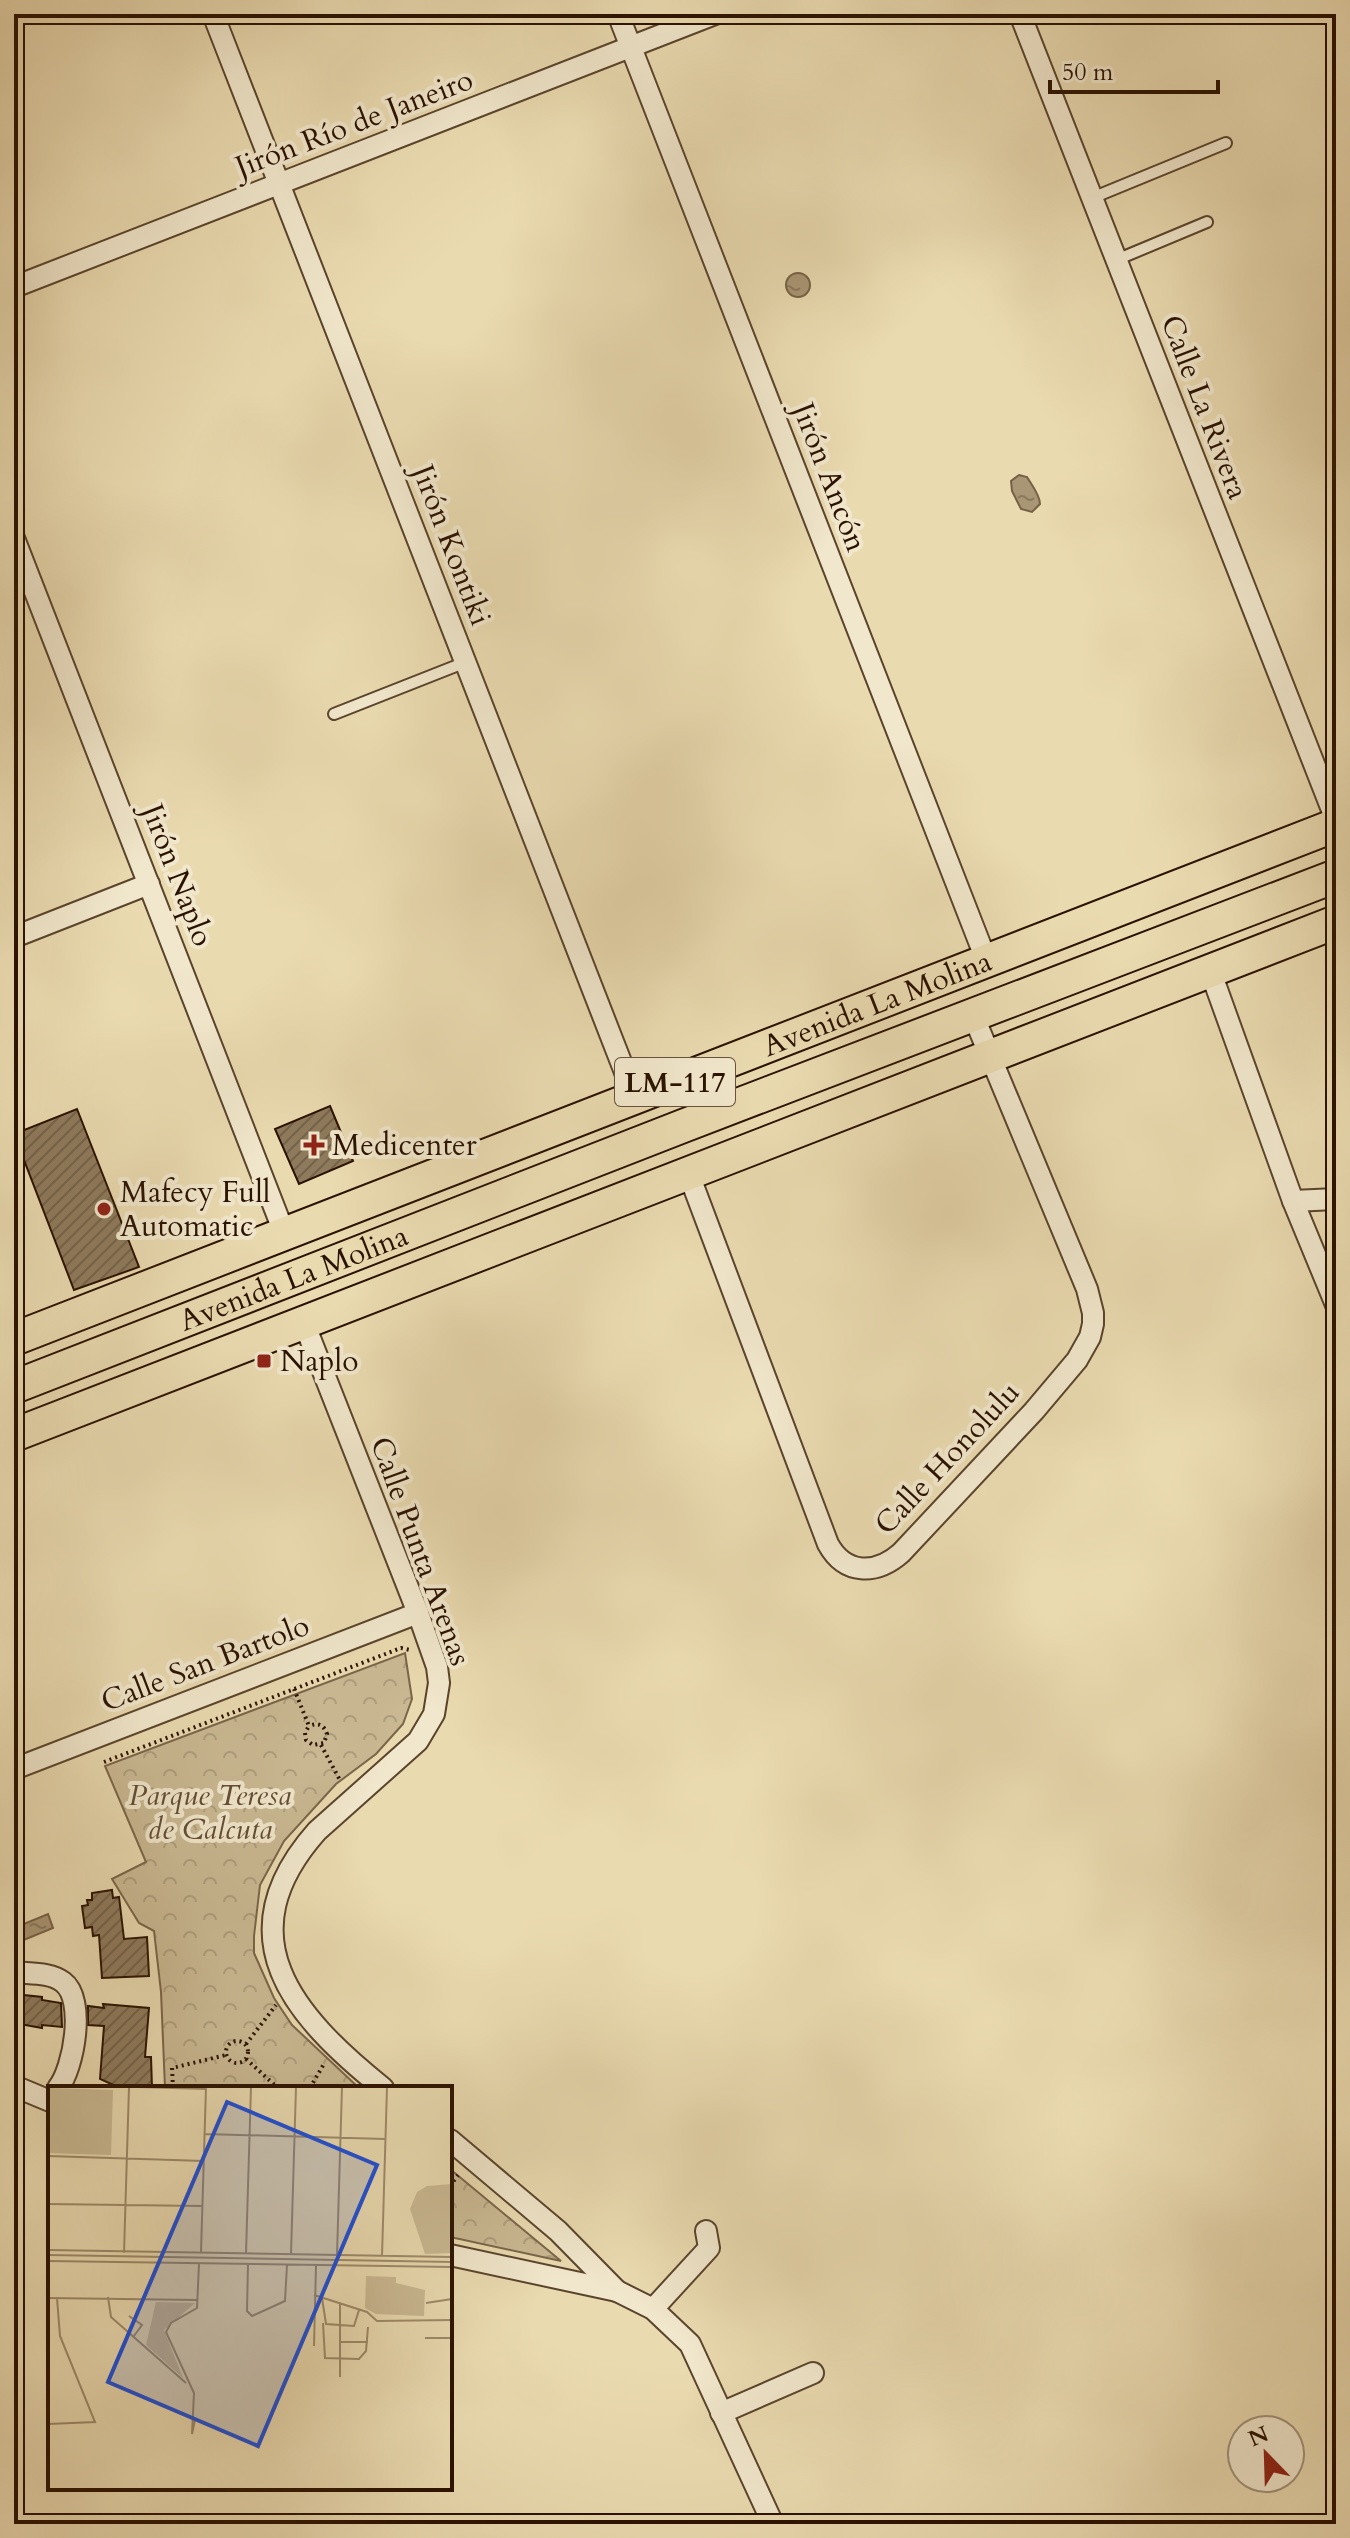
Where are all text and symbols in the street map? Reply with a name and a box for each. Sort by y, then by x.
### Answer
scale bar [1050,44,1218,94]
text: 50 m [1062,56,1114,89]
street label: Jirón Río de Janeiro [226,59,479,189]
street label: Calle La Rivera [1151,309,1258,505]
street label: Jirón Ancón [781,393,877,557]
street label: Jirón Kontiki [401,455,501,631]
street label: Jirón Naplo [130,794,223,952]
street label: Avenida La Molina [757,941,998,1067]
road number: LM-117 [615,1058,735,1106]
place label: Medicenter [332,1125,477,1166]
marker: Medicenter [303,1134,325,1156]
place label: Mafecy Full Automatic [120,1172,271,1247]
marker: Mafecy Full Automatic [95,1200,113,1218]
street label: Avenida La Molina [173,1215,414,1342]
place label: Naplo [280,1341,358,1382]
marker: Naplo [255,1352,273,1370]
street label: Calle Honolulu [866,1373,1029,1544]
street label: Calle Punta Arenas [360,1431,481,1671]
street label: Calle San Bartolo [95,1605,315,1722]
park label: Parque Teresa de Calcuta [128,1775,292,1850]
inset map [48,2086,452,2490]
north arrow [1226,2414,1306,2494]
text: N [1244,2419,1273,2454]

